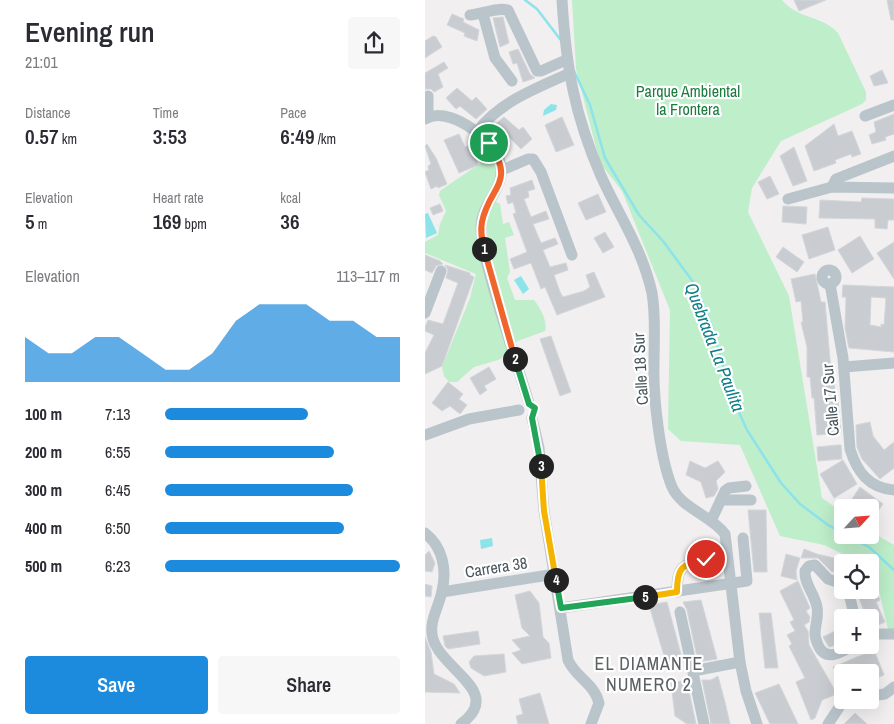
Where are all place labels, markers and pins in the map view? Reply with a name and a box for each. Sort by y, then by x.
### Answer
pin [468,122,510,164]
pin: 1 [471,236,497,262]
pin: 2 [503,346,527,372]
pin: 3 [529,454,553,478]
pin [685,538,727,580]
pin: 4 [543,568,569,592]
pin: 5 [633,584,657,610]

